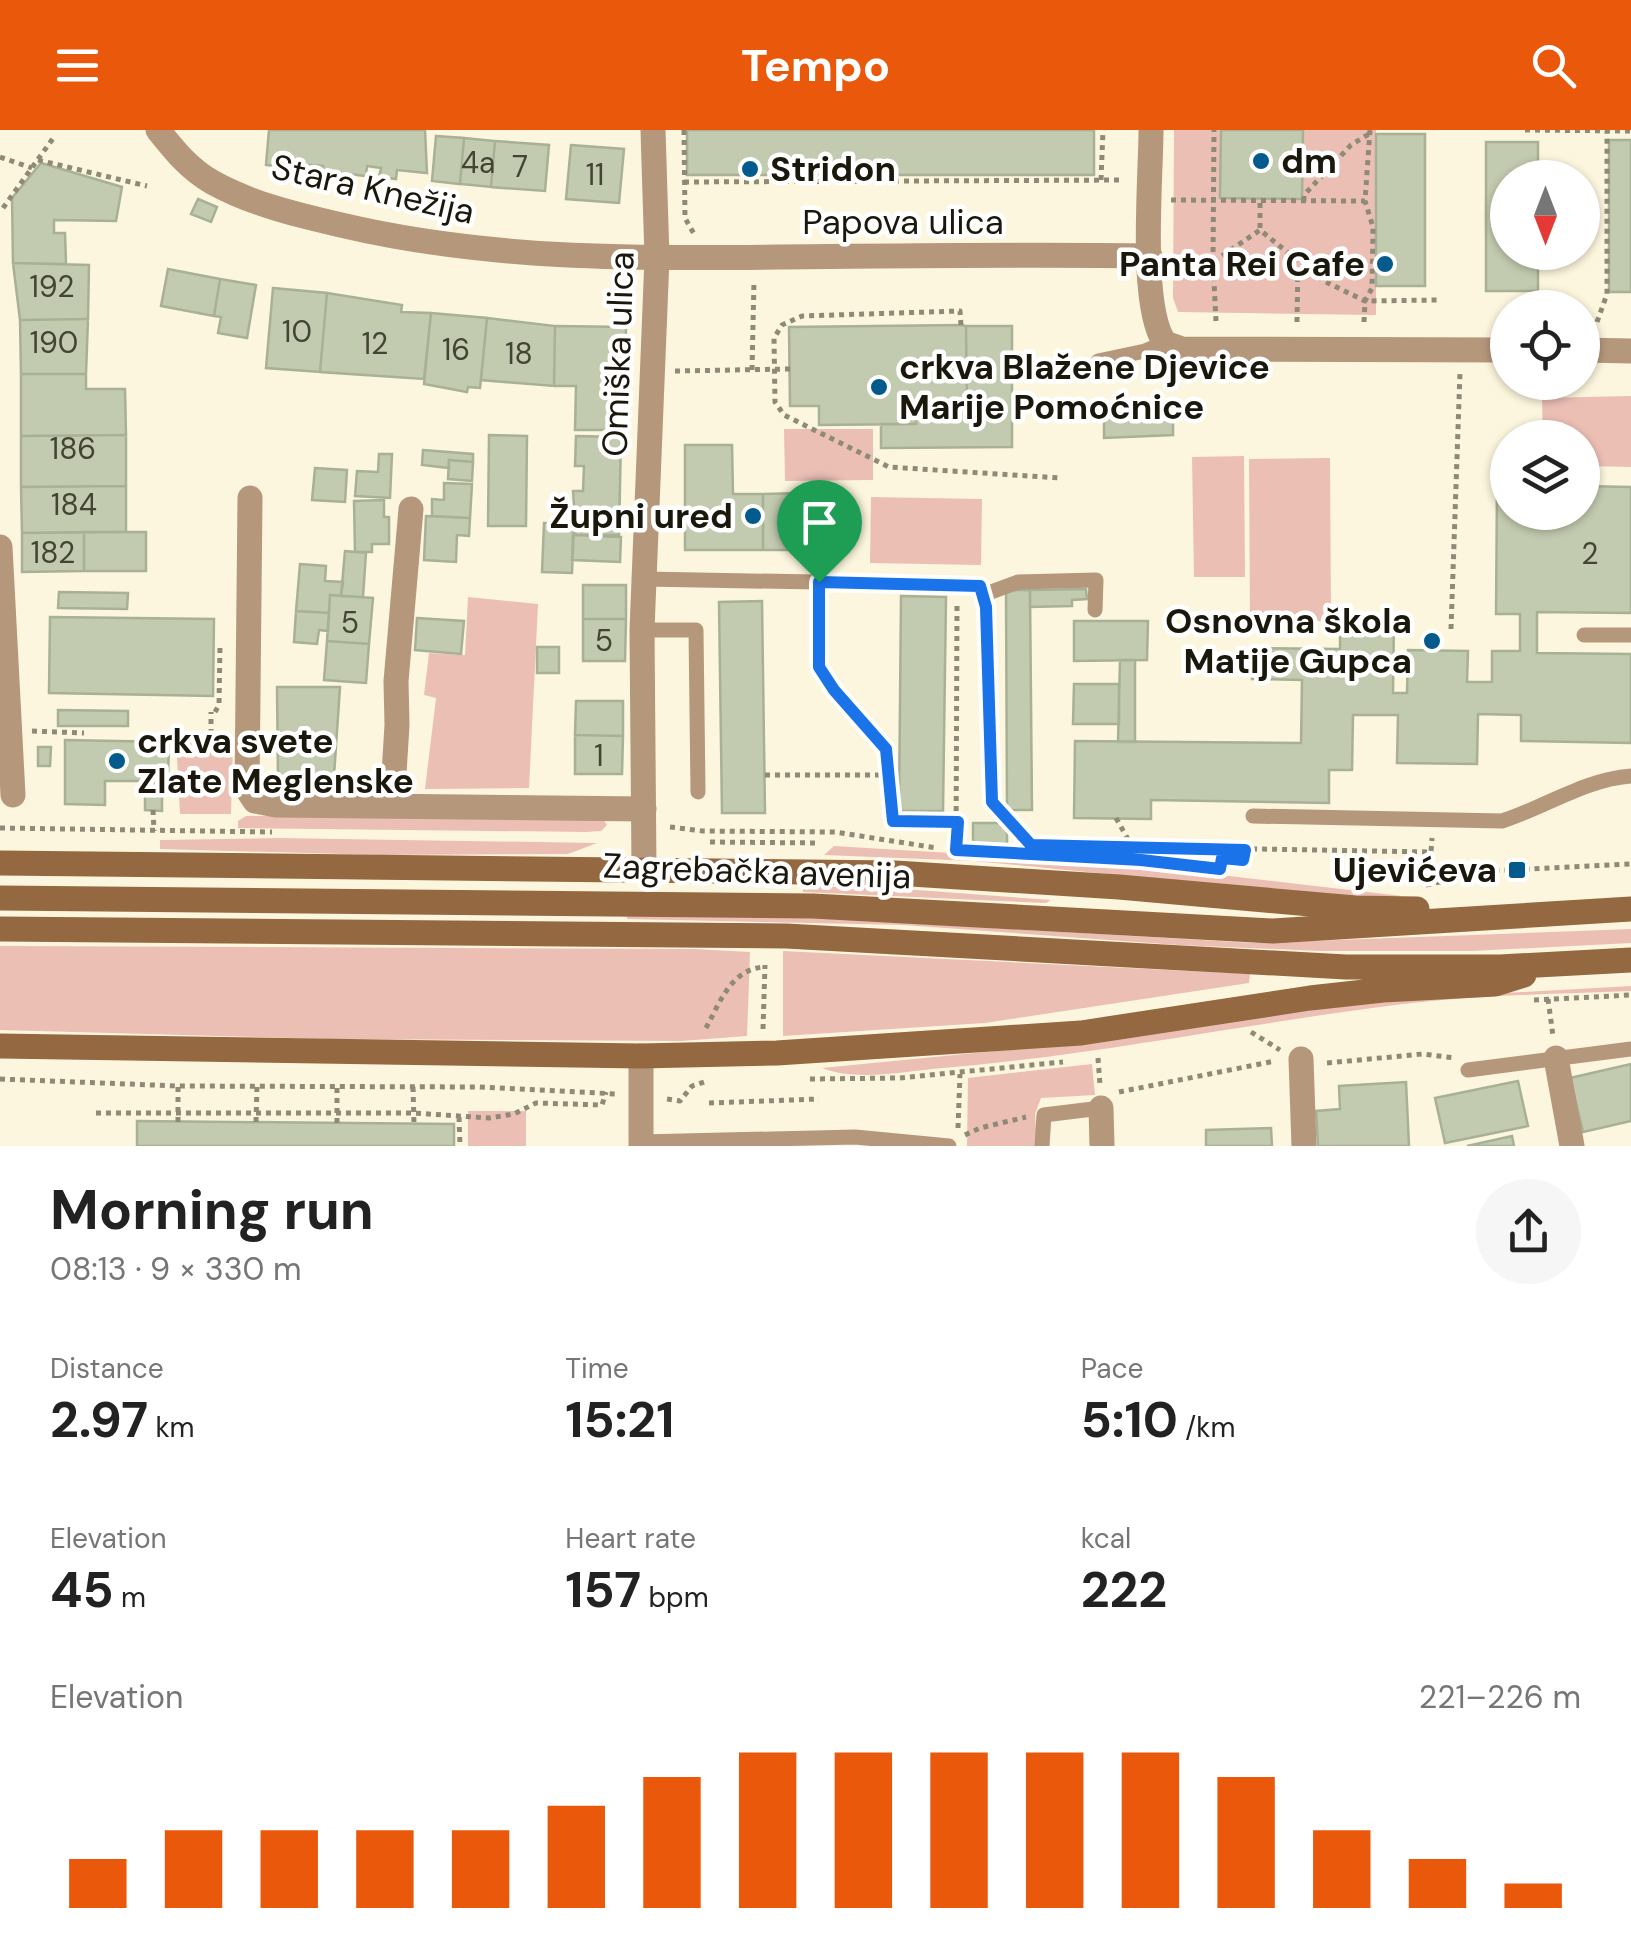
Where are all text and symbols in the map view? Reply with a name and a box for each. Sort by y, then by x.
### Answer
text: Tempo [741,36,890,95]
icon: menu [50,38,105,93]
icon: search [1526,38,1581,93]
place label: dm [1281,138,1337,184]
street label: Stara Knežija [267,143,479,235]
house number: 4a [461,143,495,182]
place label: Stridon [770,146,896,192]
house number: 7 [512,147,528,186]
marker: dm [1250,150,1272,172]
house number: 11 [586,155,604,194]
marker: Stridon [739,158,761,180]
north arrow [1490,160,1600,270]
map controls [1490,160,1600,530]
street label: Papova ulica [802,199,1004,245]
place label: Panta Rei Cafe [1119,241,1365,287]
street label: Omiška ulica [591,251,645,457]
marker: Panta Rei Cafe [1374,253,1396,275]
house number: 192 [30,267,74,306]
button: locate [1490,290,1600,400]
house number: 10 [282,312,312,351]
house number: 190 [30,323,78,362]
house number: 12 [362,324,388,363]
house number: 16 [442,330,470,369]
house number: 18 [505,334,533,373]
place label: crkva Blažene Djevice Marije Pomoćnice [899,344,1270,430]
marker: crkva Blažene Djevice Marije Pomoćnice [868,376,890,398]
button: layers [1490,420,1600,530]
house number: 186 [50,429,96,468]
pin [777,480,862,583]
house number: 184 [51,485,97,524]
place label: Župni ured [549,493,733,539]
icon: arrive [792,495,847,550]
marker: Župni ured [742,505,764,527]
house number: 182 [31,533,75,572]
house number: 2 [1581,534,1599,573]
place label: Osnovna škola Matije Gupca [1165,598,1412,684]
house number: 5 [341,603,359,642]
house number: 5 [595,621,613,660]
marker: Osnovna škola Matije Gupca [1421,630,1443,652]
place label: crkva svete Zlate Meglenske [137,718,414,804]
house number: 1 [594,736,604,775]
marker: crkva svete Zlate Meglenske [106,750,128,772]
street label: Zagrebačka avenija [602,843,912,899]
place label: Ujevićeva [1333,847,1497,893]
marker: Ujevićeva [1506,859,1528,881]
text: Morning run [50,1174,374,1246]
button: share [1476,1179,1581,1284]
text: 08:13 · 9 × 330 m [50,1248,302,1290]
text: Distance [50,1350,164,1387]
text: Time [565,1350,629,1387]
text: Pace [1081,1350,1143,1387]
text: 2.97 [50,1387,148,1453]
text: 15:21 [565,1387,674,1453]
text: 5:10 [1081,1387,1178,1453]
text: km [148,1409,195,1446]
text: /km [1178,1409,1235,1446]
text: Elevation [50,1520,167,1557]
text: Heart rate [565,1520,696,1557]
text: kcal [1081,1520,1131,1557]
text: 45 [50,1557,114,1623]
text: 157 [565,1557,641,1623]
text: 222 [1081,1557,1167,1623]
text: m [114,1579,146,1616]
text: bpm [641,1579,709,1616]
text: Elevation [50,1676,183,1718]
text: 221–226 m [1419,1676,1581,1718]

